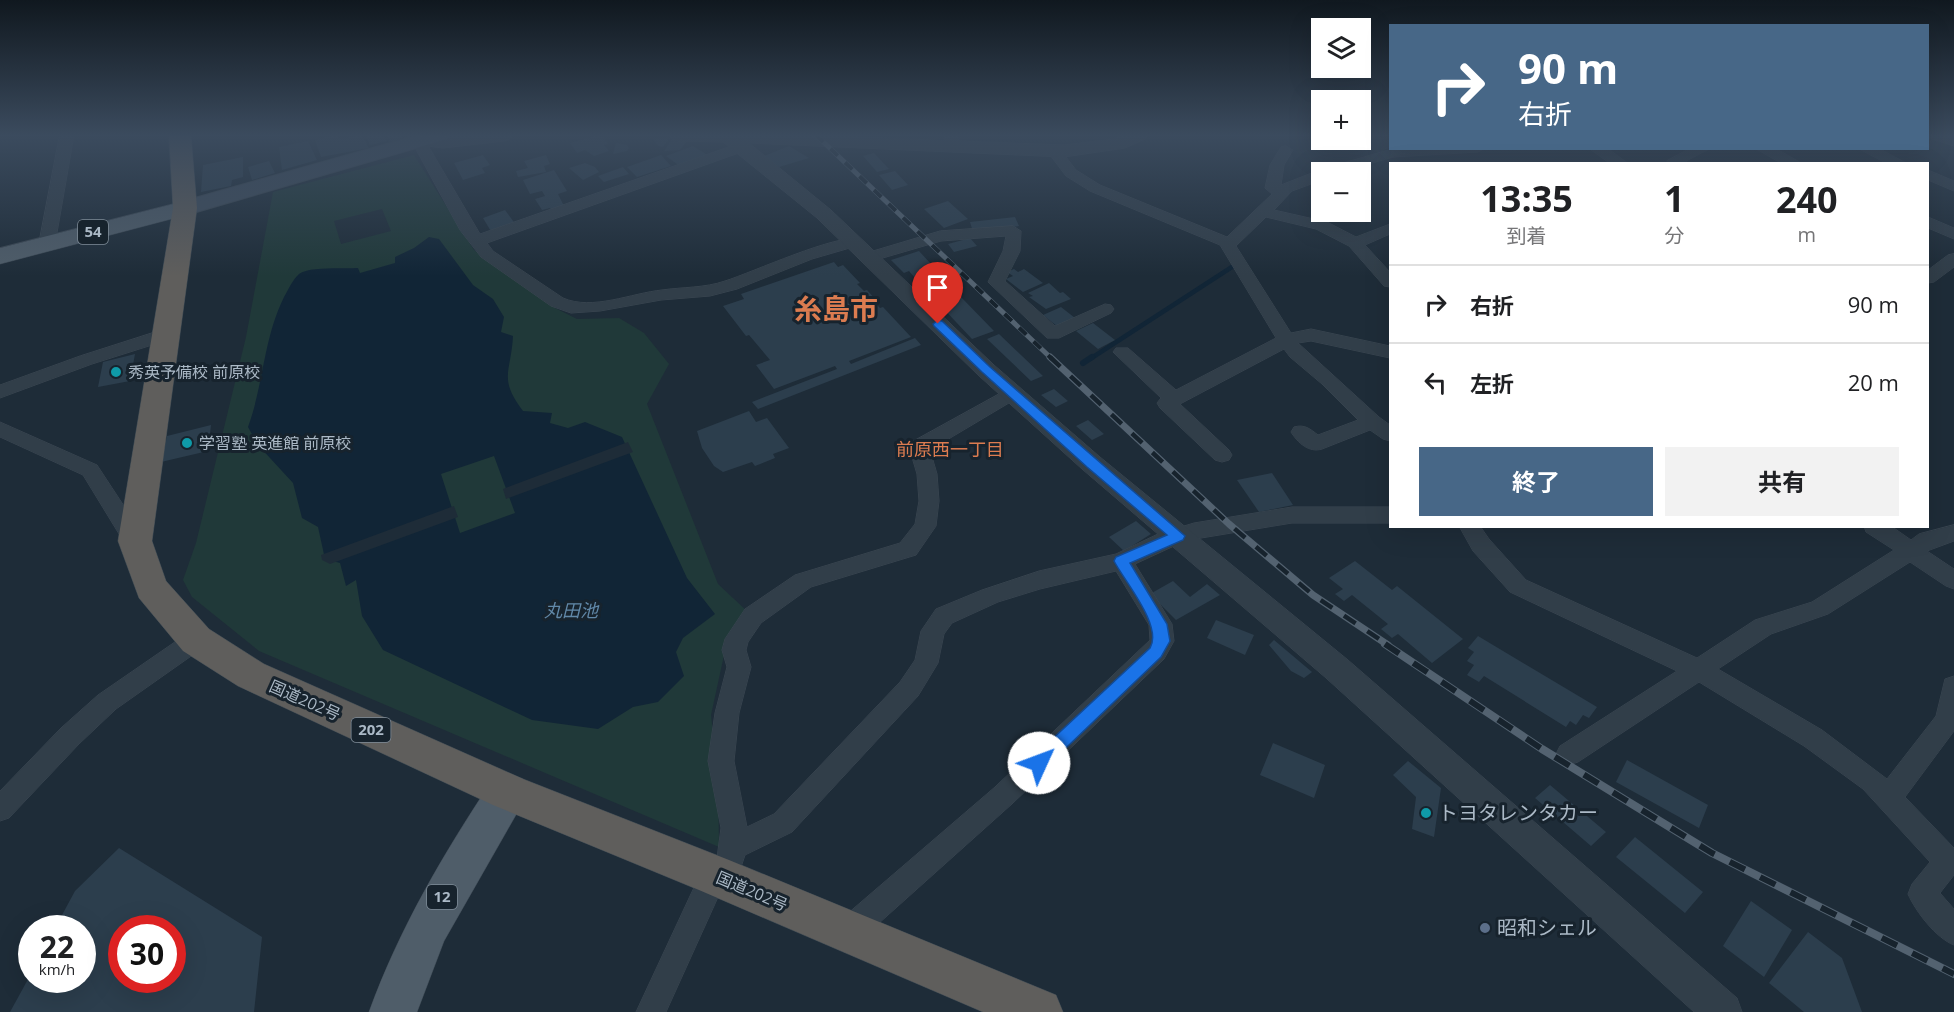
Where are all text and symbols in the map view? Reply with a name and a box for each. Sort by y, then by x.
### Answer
map controls [1311,18,1371,222]
button: layers [1311,18,1371,78]
text: 90 m [1518,39,1618,96]
icon: right [1419,48,1497,126]
button: + [1311,90,1371,150]
text: 右折 [1518,95,1572,132]
button: − [1311,162,1371,222]
text: 13:35 [1480,174,1573,223]
text: 1 [1664,174,1685,223]
text: 240 [1776,175,1838,224]
road number: 54 [78,220,108,244]
text: m [1798,221,1816,248]
text: 到着 [1507,222,1547,249]
text: 分 [1664,222,1684,249]
pin [912,262,963,324]
icon: arrive [921,271,954,304]
icon: right [1419,288,1452,321]
district label: 糸島市 [794,289,878,327]
text: 90 m [1848,289,1899,319]
text: 右折 [1470,290,1514,320]
place label: 秀英予備校 前原校 [128,361,260,383]
marker: 秀英予備校 前原校 [109,365,123,379]
icon: left [1419,366,1452,399]
text: 20 m [1848,367,1899,397]
text: 左折 [1470,368,1514,398]
place label: 学習塾 英進館 前原校 [199,432,351,454]
marker: 学習塾 英進館 前原校 [180,436,194,450]
district label: 前原西一丁目 [896,437,1004,461]
button: 終了 [1419,447,1653,516]
button: 共有 [1665,447,1899,516]
water label: 丸田池 [544,598,600,622]
street label: 国道202号 [266,675,344,725]
road number: 202 [352,718,391,742]
position arrow [1007,731,1071,795]
place label: トヨタレンタカー [1438,799,1598,826]
marker: トヨタレンタカー [1419,806,1433,820]
street label: 国道202号 [713,866,791,916]
road number: 12 [427,885,457,909]
place label: 昭和シェル [1497,914,1597,941]
speed limit sign: 30 [108,915,186,993]
marker: 昭和シェル [1478,921,1492,935]
text: 22 [40,926,74,967]
text: km/h [39,959,75,979]

